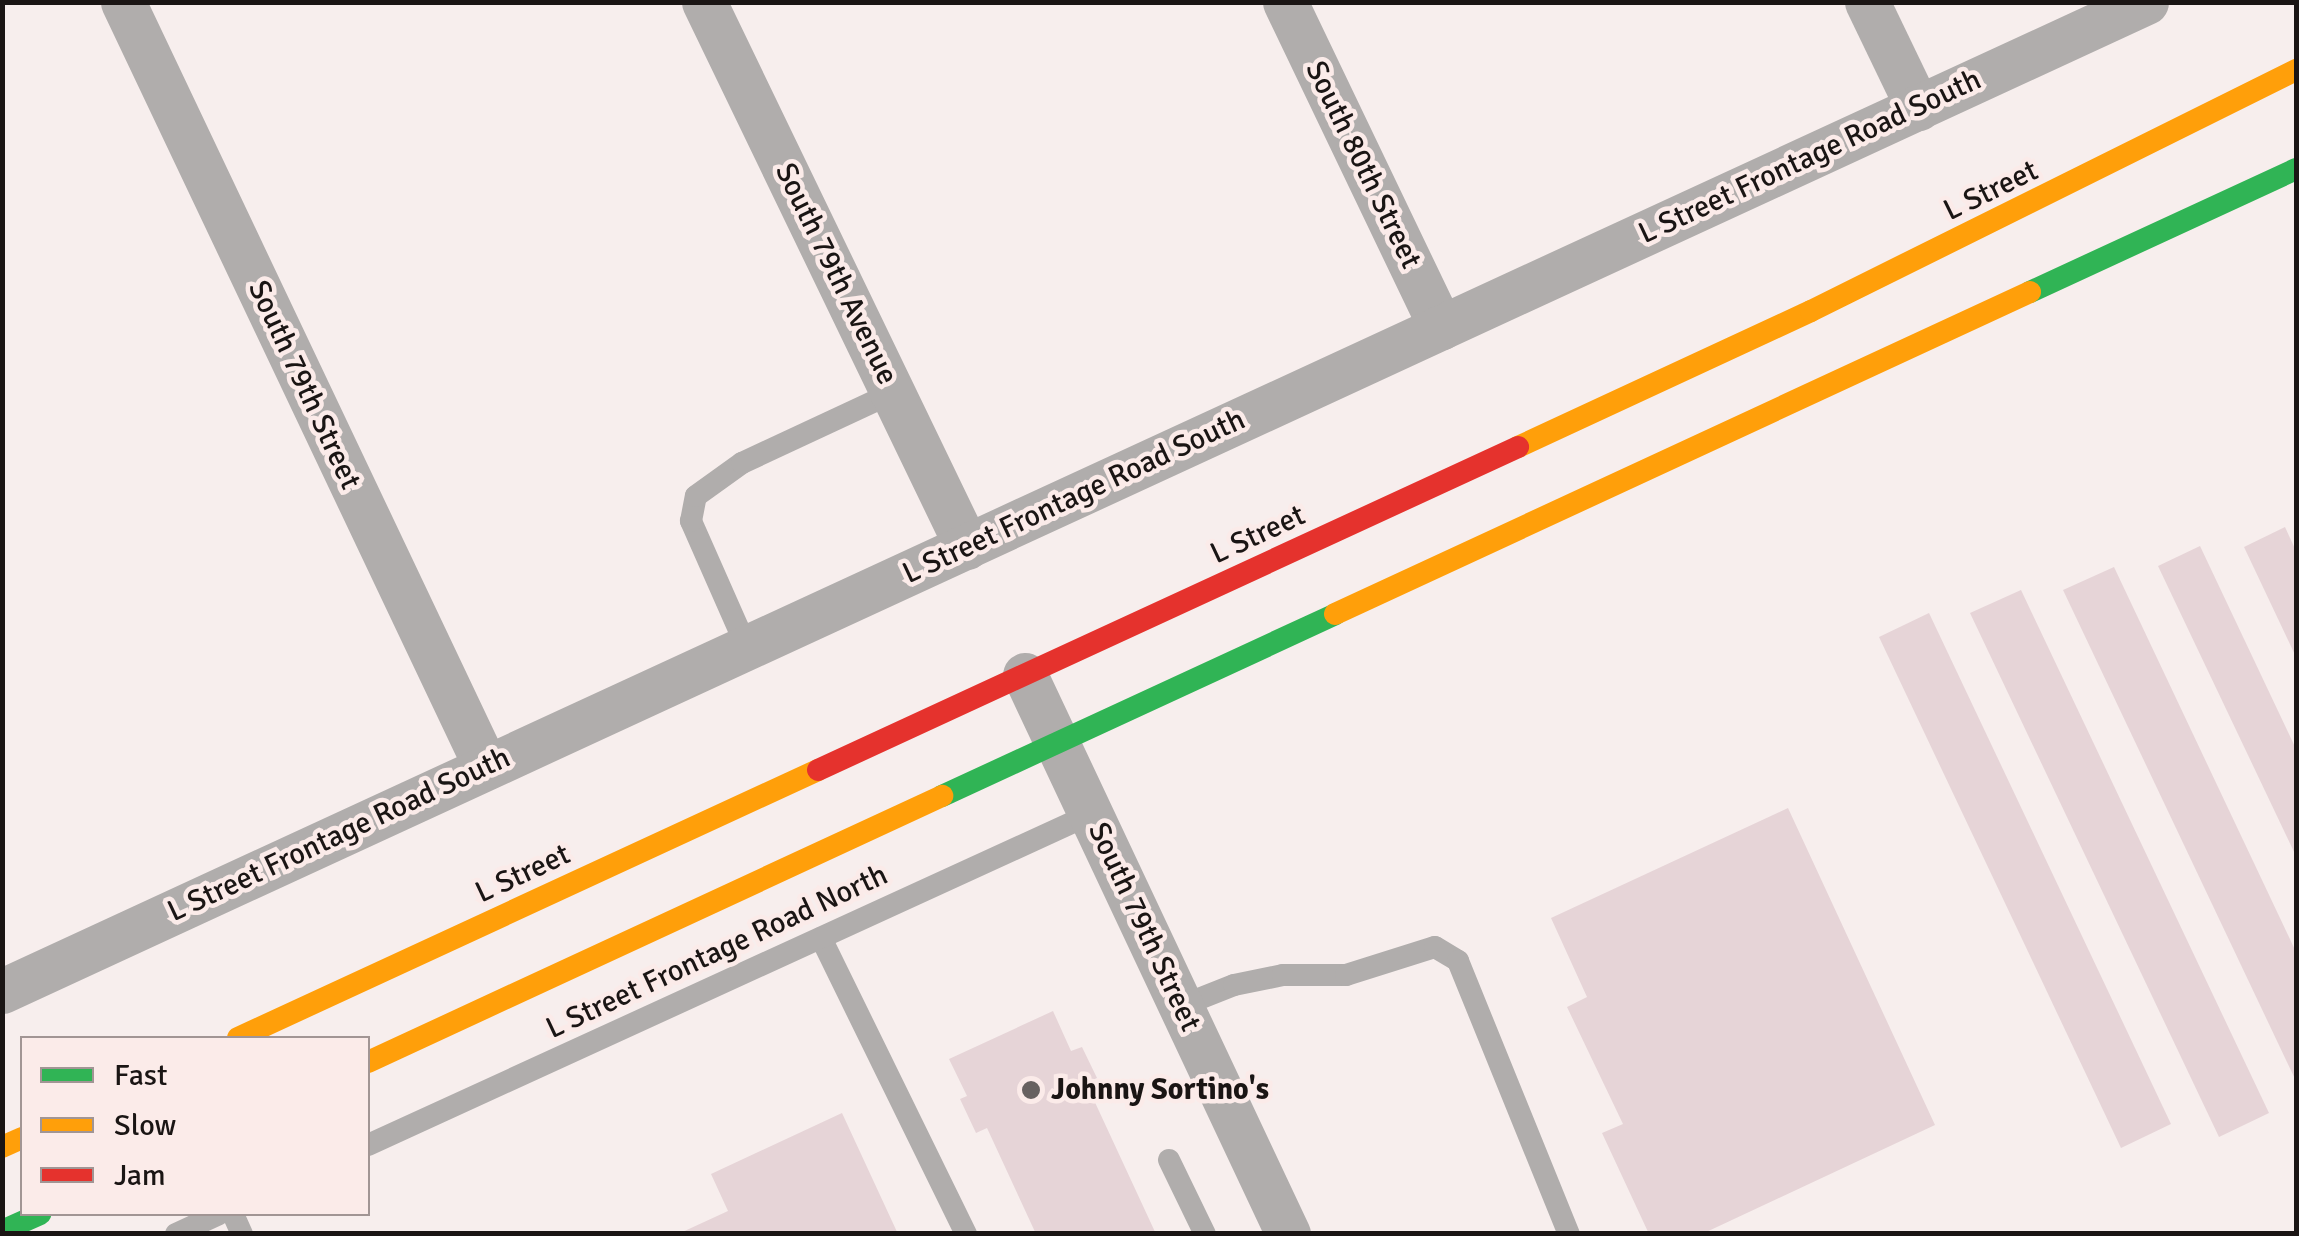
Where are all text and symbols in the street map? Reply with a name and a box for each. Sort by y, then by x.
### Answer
street label: South 80th Street [1297,55,1429,275]
street label: L Street Frontage Road South [1633,62,1987,252]
street label: L Street [1938,153,2044,229]
street label: South 79th Avenue [767,157,905,391]
street label: South 79th Street [240,275,368,495]
street label: L Street Frontage Road South [897,402,1251,592]
street label: L Street [1205,498,1311,572]
street label: L Street Frontage Road South [162,740,516,930]
street label: South 79th Street [1080,817,1208,1037]
street label: L Street [470,837,576,911]
street label: L Street Frontage Road North [541,857,893,1047]
legend [20,1036,370,1216]
text: Fast [114,1057,167,1094]
place label: Johnny Sortino's [1051,1072,1269,1108]
marker: Johnny Sortino's [1020,1079,1042,1101]
text: Slow [114,1107,176,1144]
text: Jam [114,1157,166,1194]

